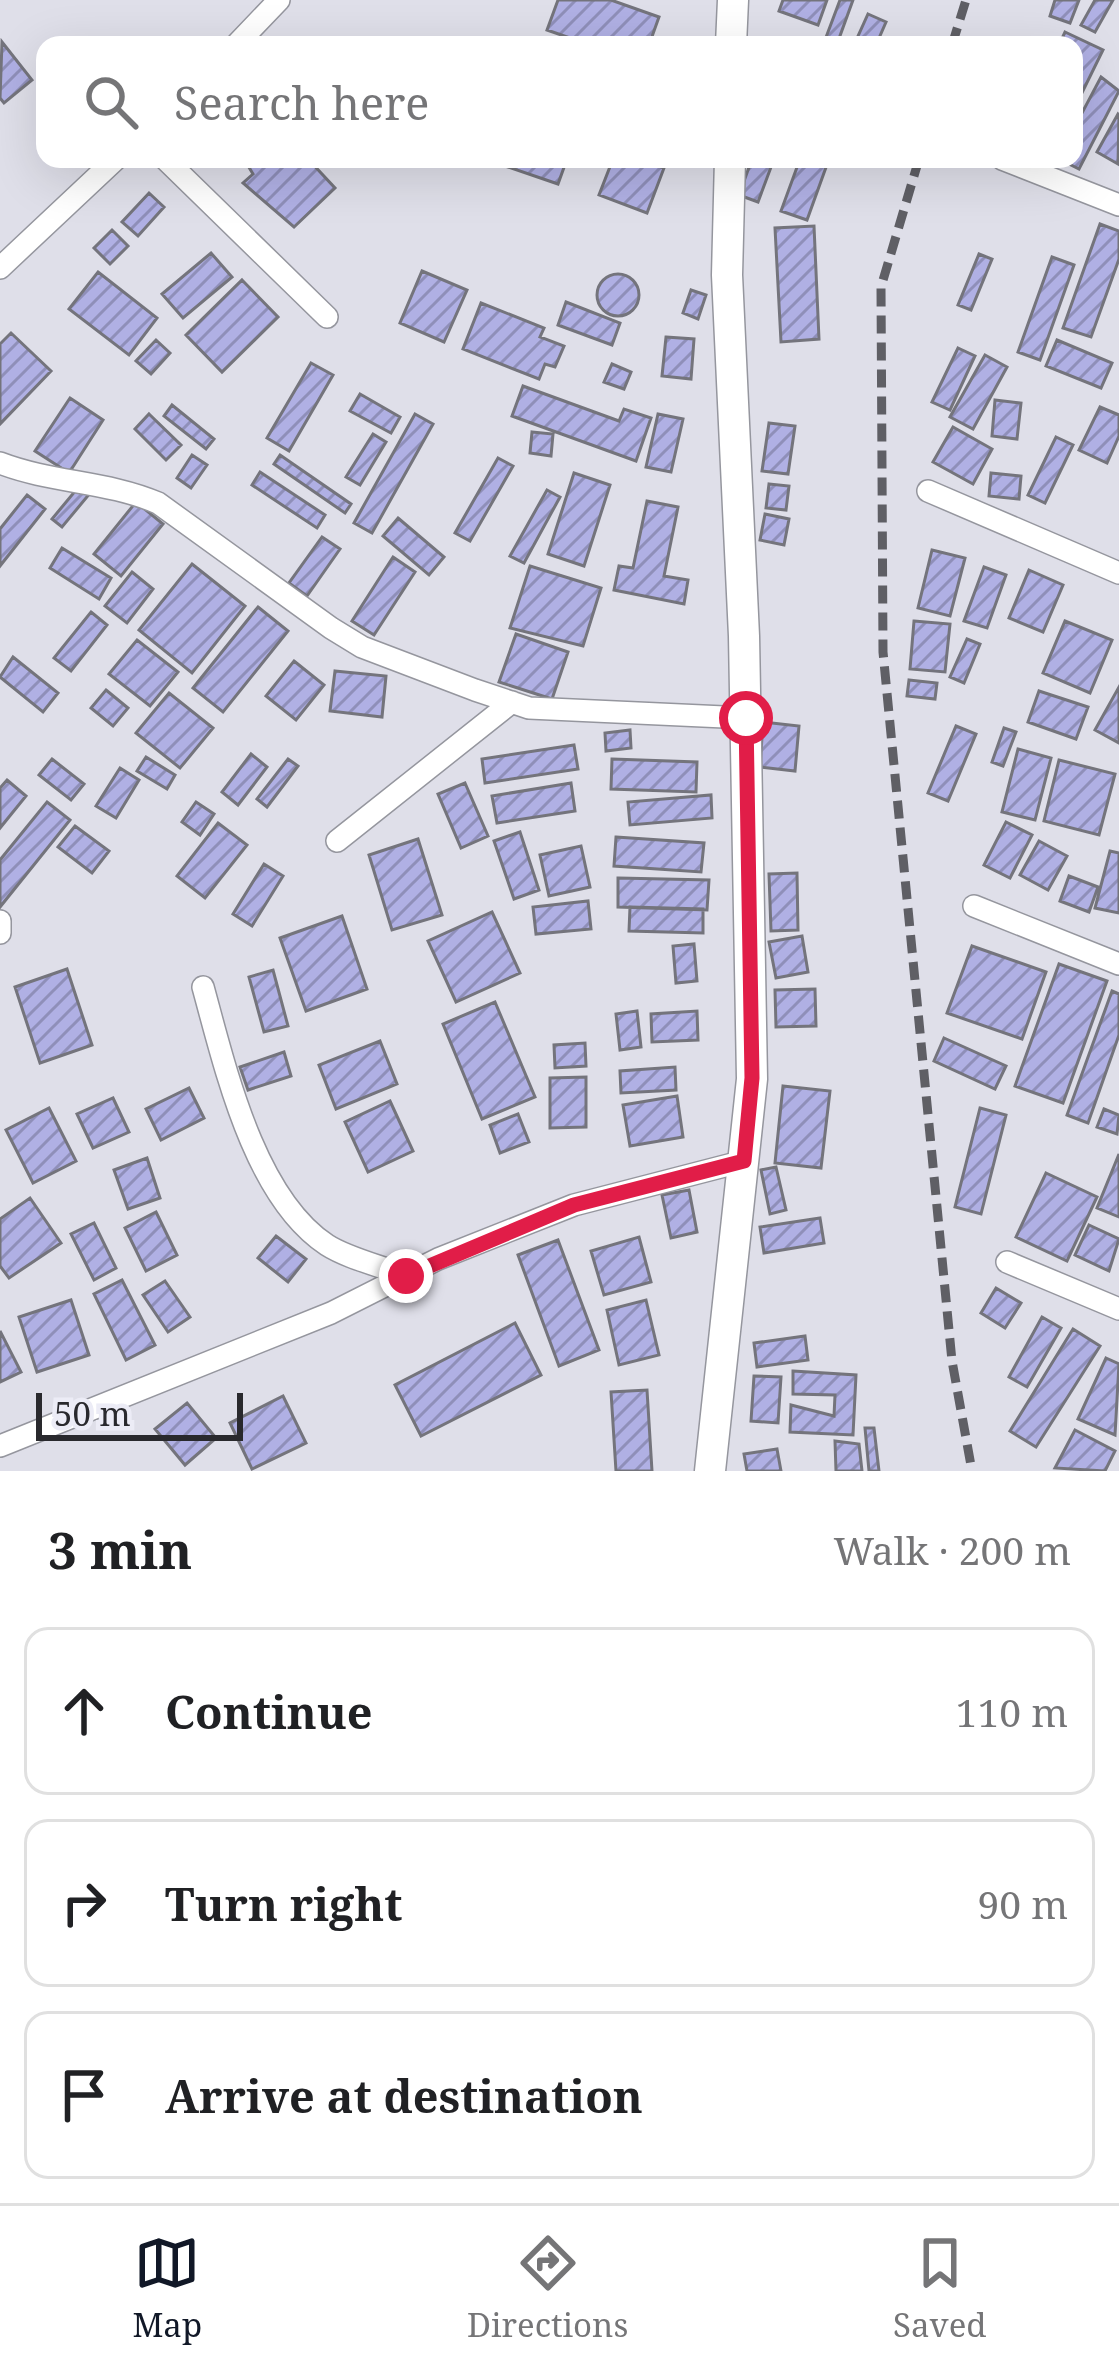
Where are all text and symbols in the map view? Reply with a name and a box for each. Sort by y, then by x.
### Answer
search box [36,36,1083,168]
icon: search [78,69,144,135]
text: Search here [174,72,429,133]
route start [719,691,773,745]
route end [379,1249,433,1303]
scale bar [36,1387,243,1440]
text: 50 m [54,1391,131,1436]
text: 3 min [48,1514,192,1584]
text: Walk · 200 m [834,1523,1071,1576]
icon: ahead [51,1678,117,1744]
text: Continue [165,1681,373,1742]
text: 110 m [956,1685,1068,1738]
icon: right [51,1870,117,1936]
text: Turn right [165,1873,402,1934]
text: 90 m [977,1877,1068,1930]
icon: arrive [51,2062,117,2128]
text: Arrive at destination [165,2065,643,2126]
tab: Map [132,2230,202,2347]
tab: Directions [467,2230,628,2347]
tab: Saved [893,2230,987,2347]

